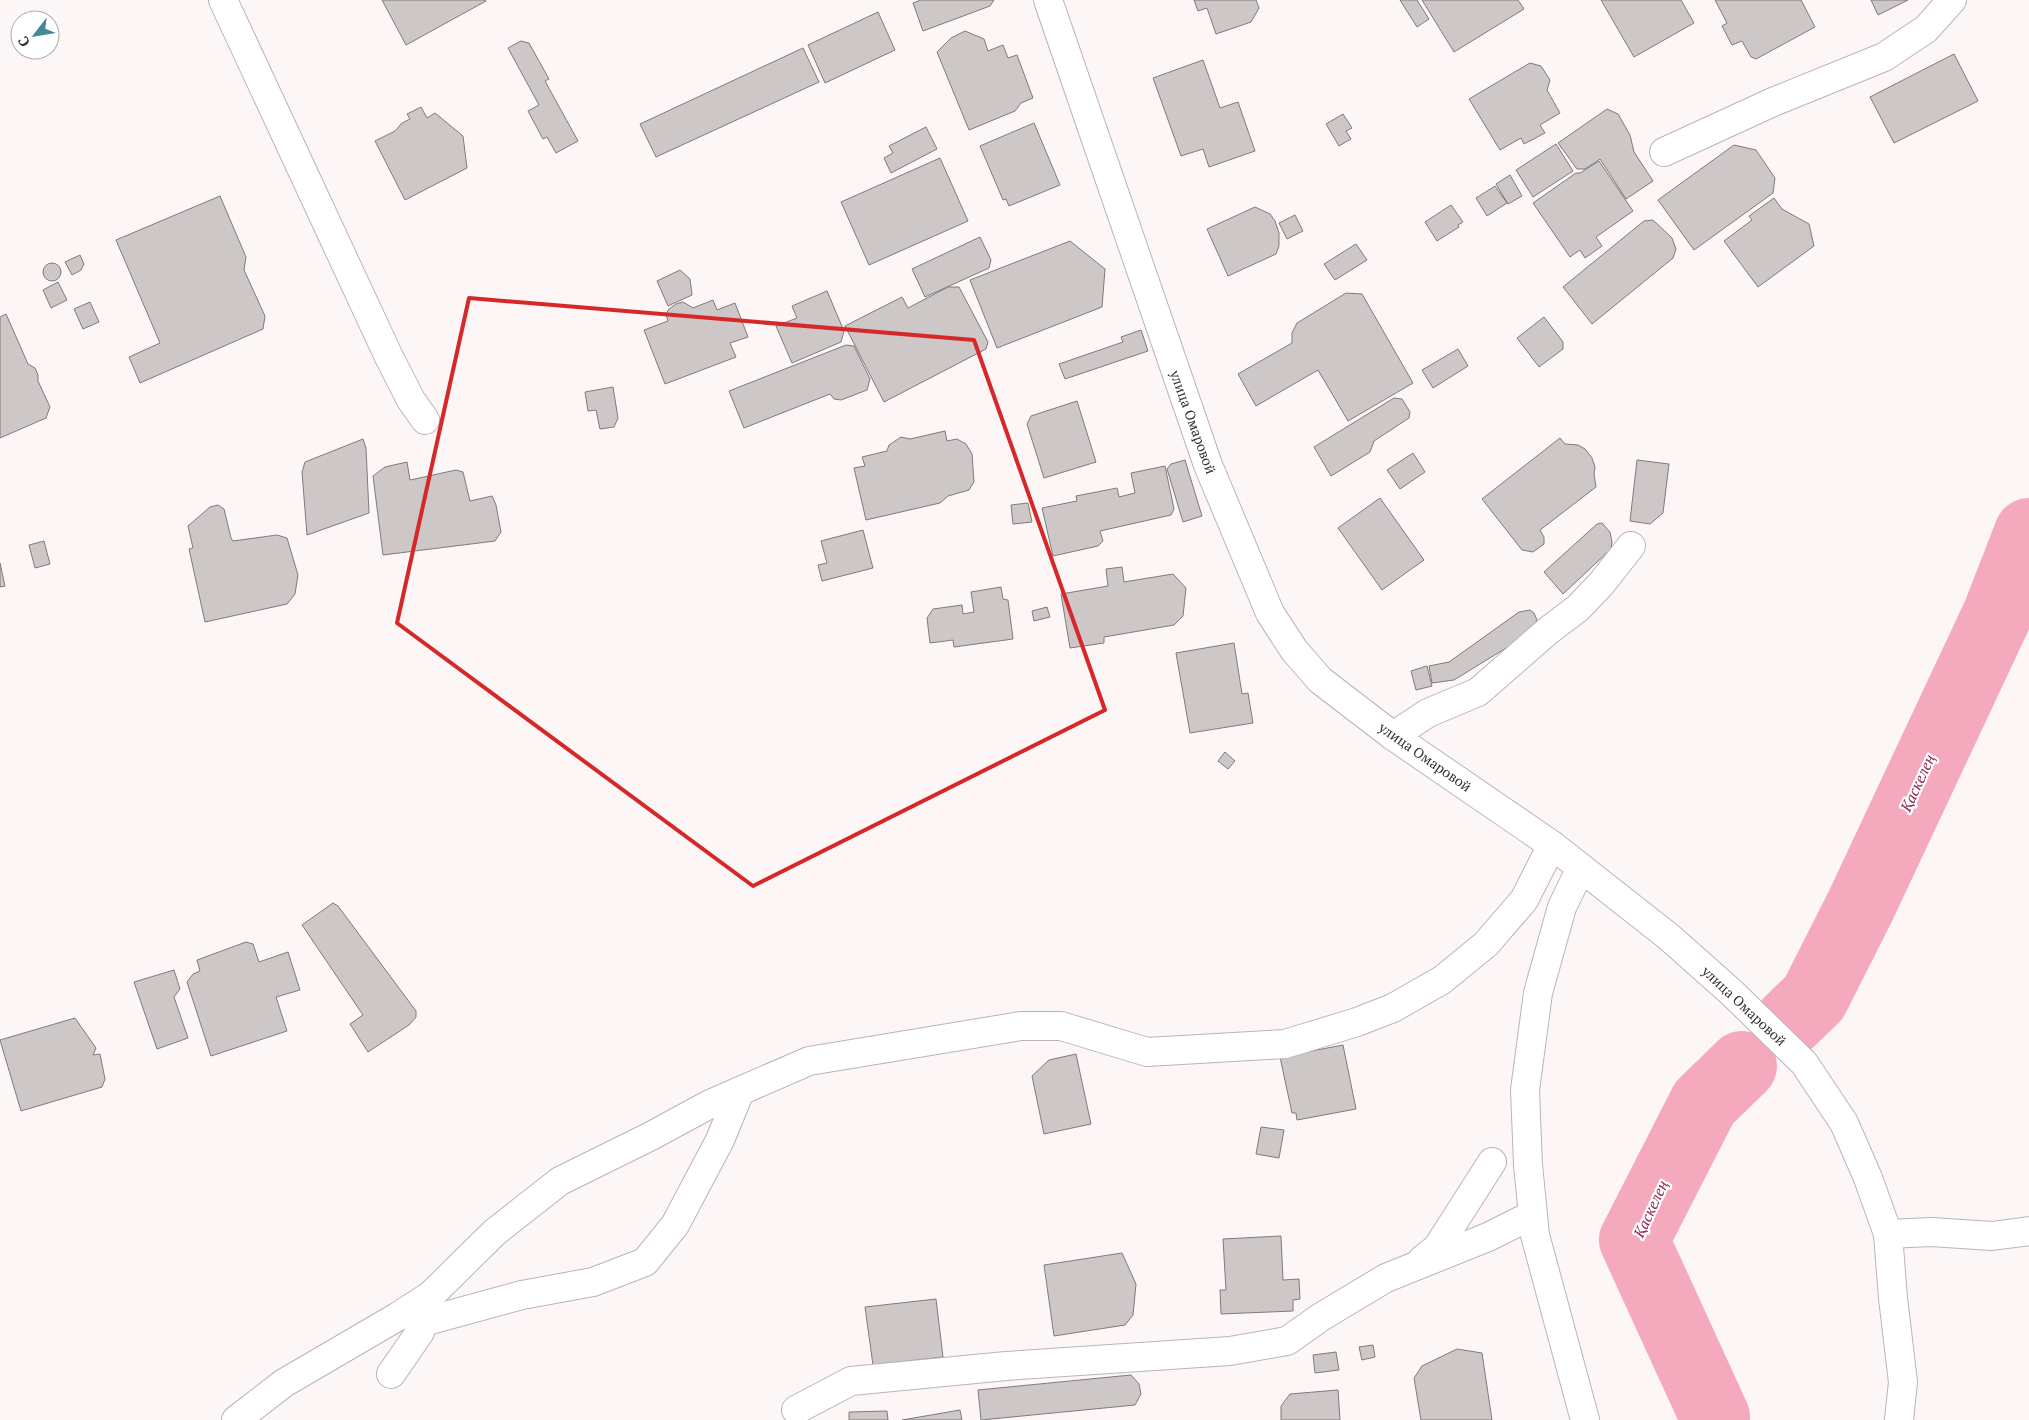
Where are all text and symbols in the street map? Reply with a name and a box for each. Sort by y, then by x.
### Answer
north arrow [10,10,60,60]
text: С [13,33,34,51]
street label: улица Омаровой [1166,366,1221,477]
street label: улица Омаровой [1374,717,1476,796]
water label: Қаскелең [1895,751,1939,815]
street label: улица Омаровой [1697,961,1791,1050]
water label: Қаскелең [1628,1177,1672,1241]

